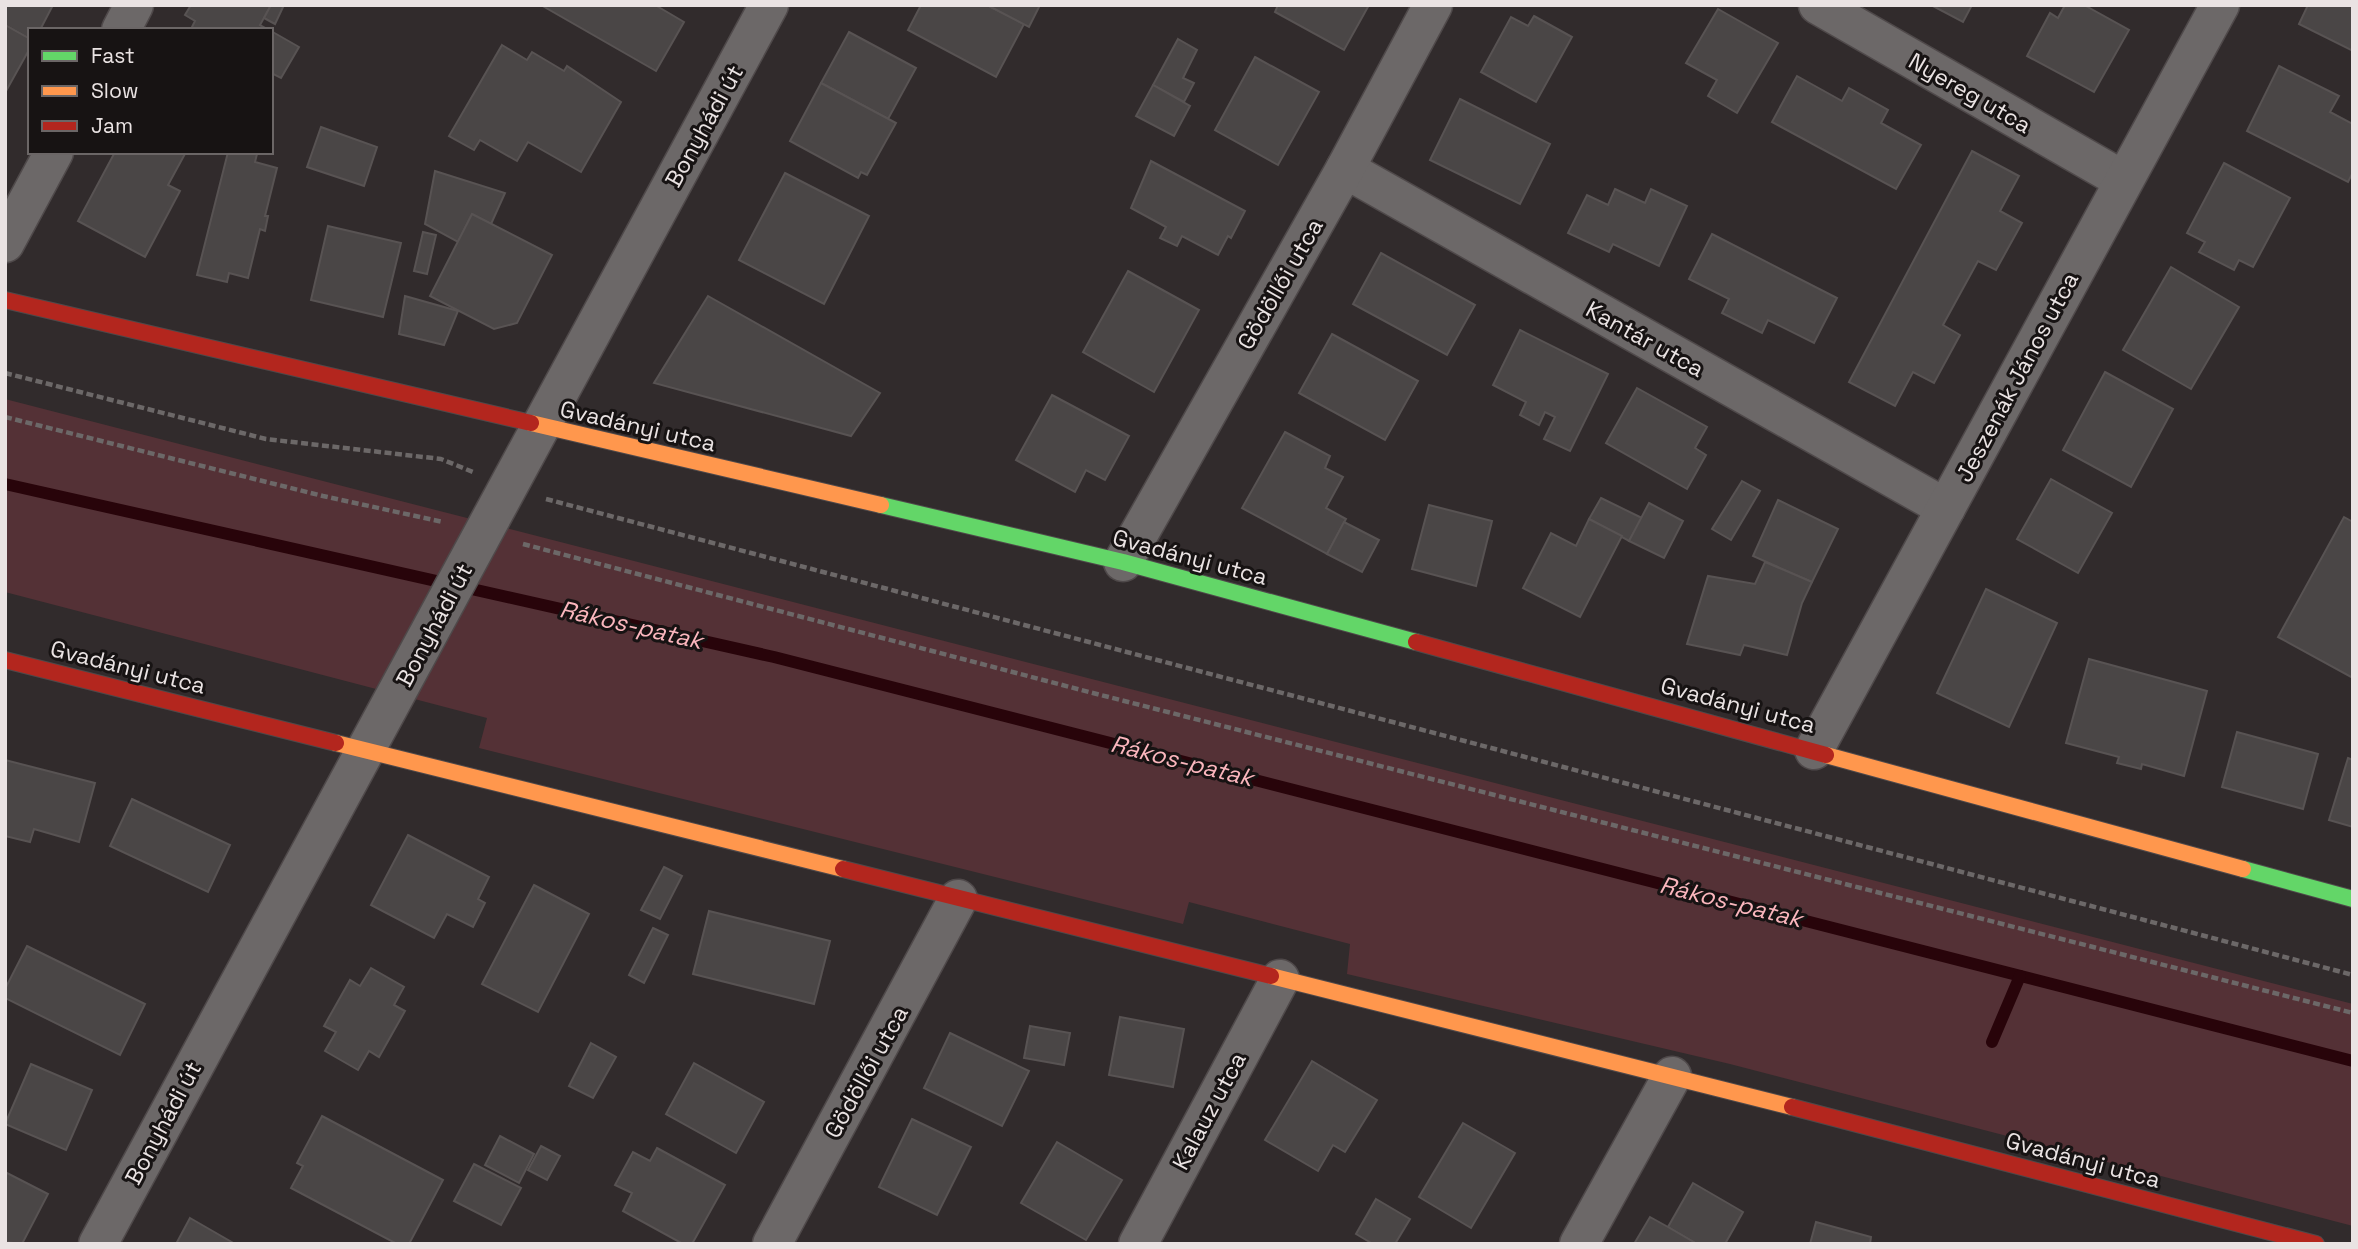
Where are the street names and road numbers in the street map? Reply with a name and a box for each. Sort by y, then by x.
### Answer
street label: Nyereg utca [1903,46,2037,140]
street label: Bonyhádi út [658,59,750,193]
street label: Gödöllői utca [1230,213,1330,355]
street label: Jeszenák János utca [1949,267,2085,487]
street label: Kantár utca [1581,294,1709,384]
street label: Gvadányi utca [557,394,719,458]
street label: Gvadányi utca [1109,522,1271,592]
street label: Bonyhádi út [389,558,479,692]
street label: Gvadányi utca [47,633,209,701]
street label: Gvadányi utca [1657,670,1819,740]
street label: Gödöllői utca [817,1001,915,1143]
street label: Kalauz utca [1165,1047,1253,1175]
street label: Bonyhádi út [118,1056,208,1190]
street label: Gvadányi utca [2002,1125,2164,1195]

